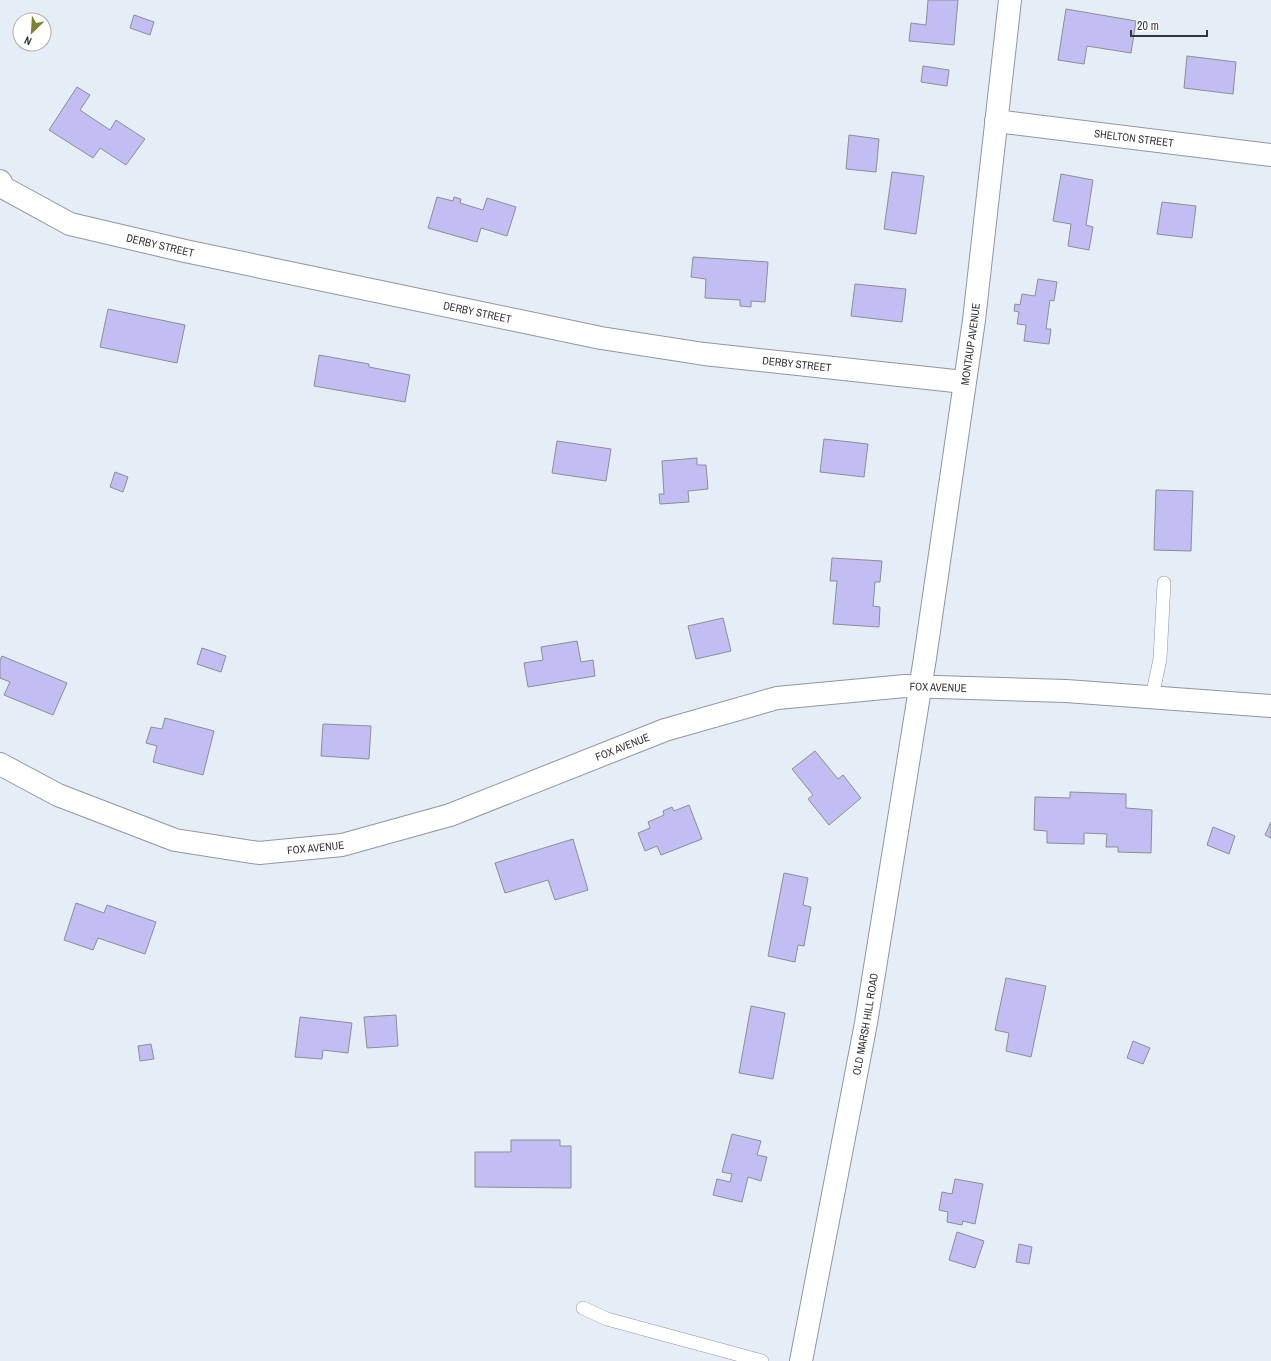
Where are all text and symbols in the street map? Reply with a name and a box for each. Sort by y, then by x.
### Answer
north arrow [12,12,52,52]
scale bar [1131,12,1207,38]
text: 20 m [1137,18,1159,34]
text: N [22,33,34,49]
street label: SHELTON STREET [1093,126,1175,150]
street label: DERBY STREET [125,230,196,260]
street label: DERBY STREET [442,298,513,326]
street label: MONTAUP AVENUE [958,302,983,386]
street label: DERBY STREET [762,353,832,375]
street label: FOX AVENUE [909,679,967,695]
street label: FOX AVENUE [593,730,652,764]
street label: FOX AVENUE [287,838,345,857]
street label: OLD MARSH HILL ROAD [849,972,881,1076]

